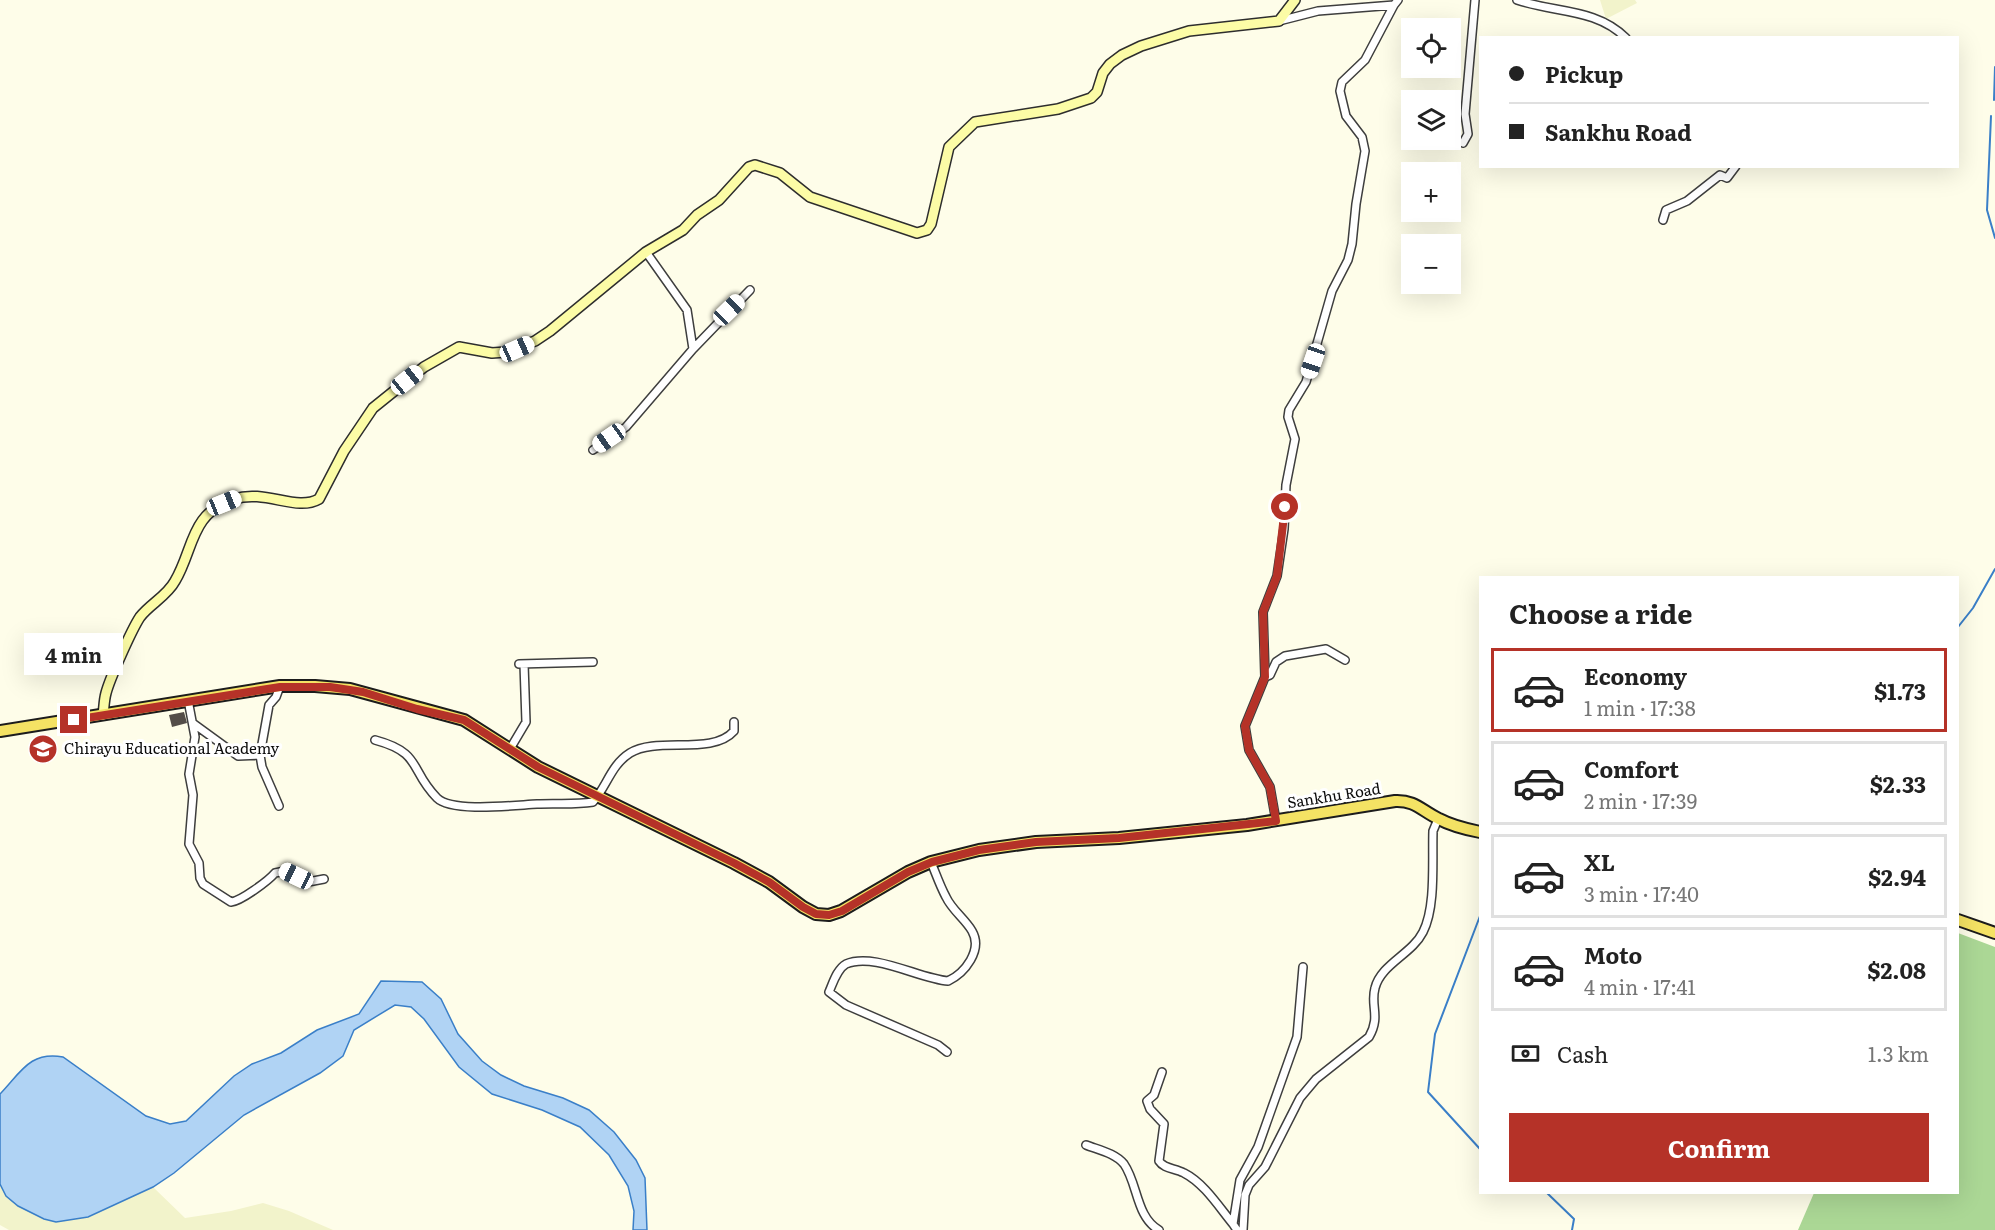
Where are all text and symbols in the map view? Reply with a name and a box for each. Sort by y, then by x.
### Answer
map controls [1401,18,1461,294]
button: locate [1401,18,1461,78]
text: Pickup [1545,57,1623,90]
button: layers [1401,90,1461,150]
text: Sankhu Road [1545,115,1692,148]
button: + [1401,162,1461,222]
button: − [1401,234,1461,294]
car [710,291,748,329]
car [497,333,537,365]
car [1299,341,1327,381]
car [387,362,427,398]
car [589,420,629,456]
car [204,488,244,518]
route start [1271,493,1298,520]
text: Choose a ride [1509,592,1692,632]
callout: 4 min [25,633,124,675]
text: 4 min [45,639,102,669]
text: Economy [1584,659,1687,692]
icon: car [1512,663,1566,717]
text: $1.73 [1874,674,1926,707]
text: 1 min · 17:38 [1584,692,1696,722]
route end [60,706,87,733]
school or university icon: Chirayu Educational Academy [27,733,59,765]
place label: Chirayu Educational Academy [64,736,279,759]
text: Comfort [1584,752,1679,785]
icon: car [1512,756,1566,810]
text: $2.33 [1870,767,1926,800]
street label: Sankhu Road [1285,776,1382,813]
text: 2 min · 17:39 [1584,785,1697,815]
text: XL [1584,845,1615,878]
icon: car [1512,849,1566,903]
car [276,860,316,892]
text: $2.94 [1868,860,1926,893]
text: 3 min · 17:40 [1584,878,1699,908]
text: Moto [1584,938,1642,971]
icon: car [1512,942,1566,996]
text: $2.08 [1867,953,1926,986]
text: 4 min · 17:41 [1584,971,1696,1001]
icon: cash [1509,1037,1542,1070]
text: Cash [1557,1037,1608,1070]
text: 1.3 km [1868,1038,1929,1068]
button: Confirm [1509,1113,1929,1182]

